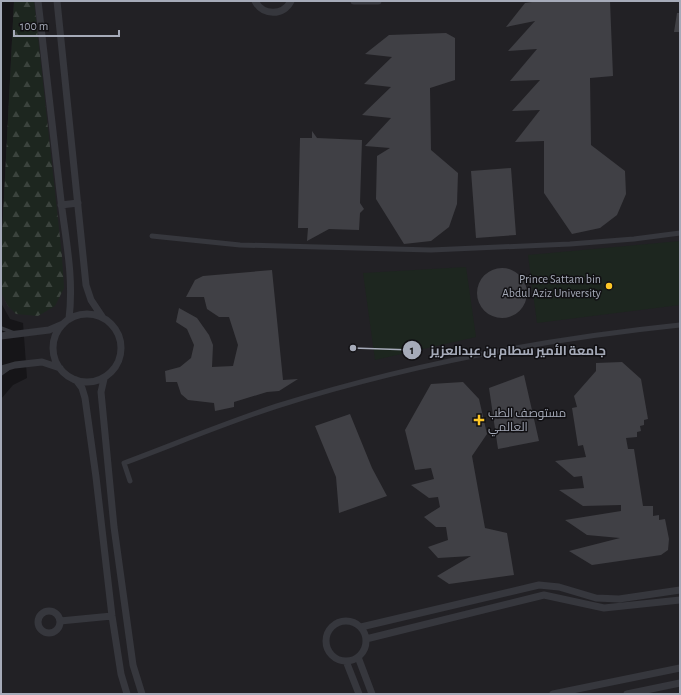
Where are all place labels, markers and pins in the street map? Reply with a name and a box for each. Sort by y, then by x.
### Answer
place label: Prince Sattam bin Abdul Aziz University [502,273,601,300]
marker: Prince Sattam bin Abdul Aziz University [604,281,614,291]
callout: جامعة الأمير سطام بن عبدالعزيز [402,337,614,362]
place label: مستوصف الطب العالمي [488,407,566,437]
marker: مستوصف الطب العالمي [473,414,485,426]

